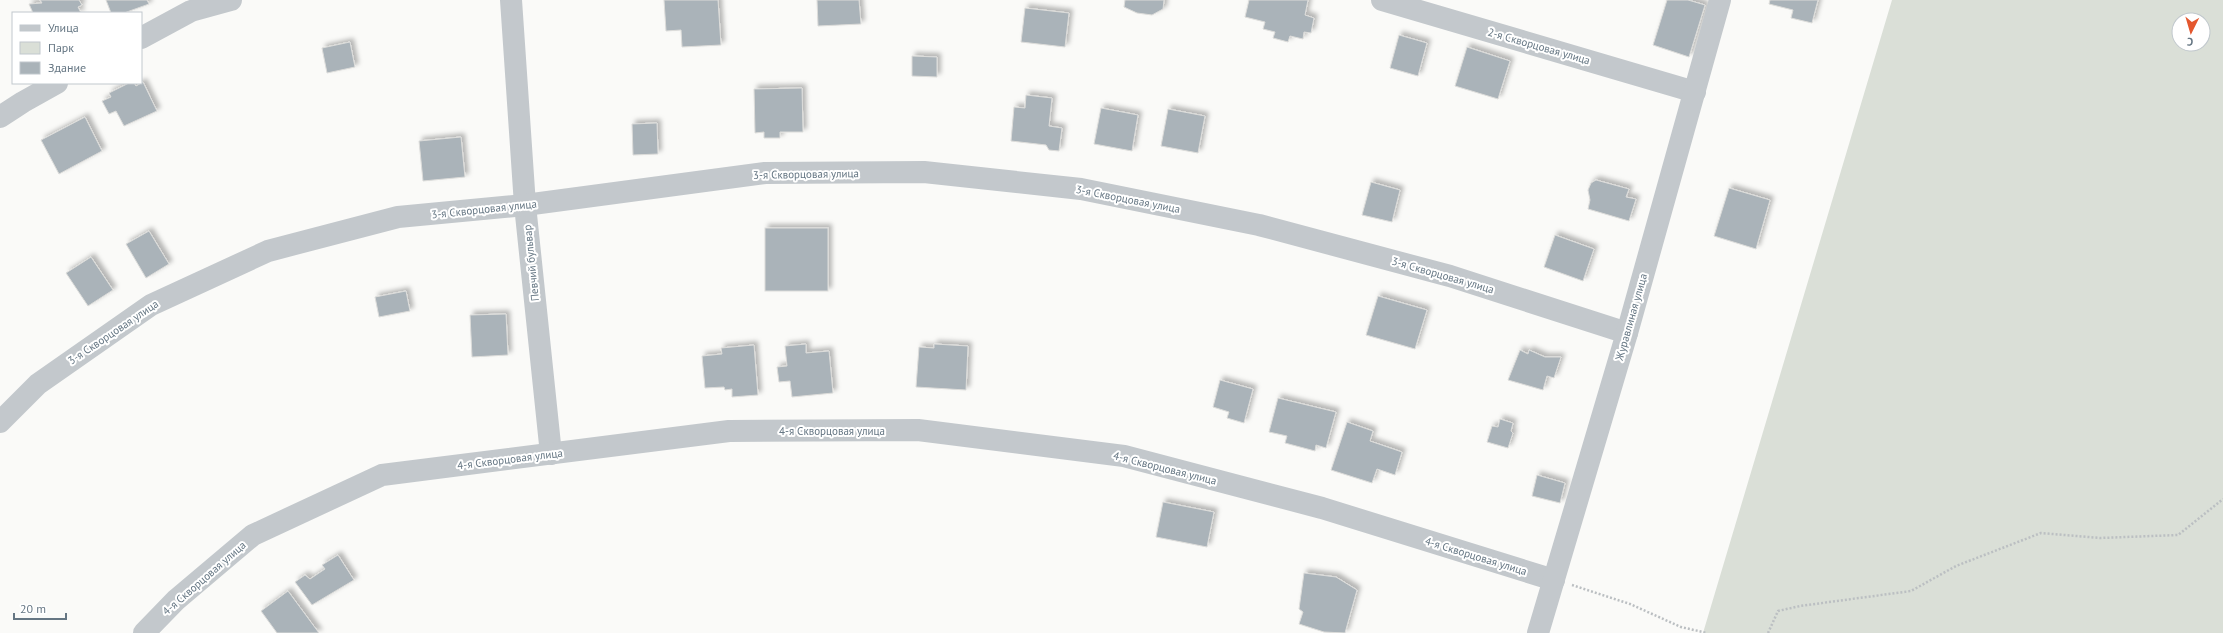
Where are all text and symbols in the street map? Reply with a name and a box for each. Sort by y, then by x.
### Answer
legend [12,12,142,84]
north arrow [2171,12,2211,52]
text: Улица [48,20,79,35]
street label: 2-я Скворцовая улица [1486,25,1592,67]
text: С [2186,35,2194,49]
text: Парк [48,40,74,55]
text: Здание [48,60,86,75]
street label: 3-я Скворцовая улица [753,166,859,182]
street label: 3-я Скворцовая улица [1075,182,1181,216]
street label: 3-я Скворцовая улица [431,196,537,222]
street label: Певчий бульвар [520,224,542,302]
street label: 3-я Скворцовая улица [1390,254,1496,296]
street label: Журавлиная улица [1612,272,1650,363]
street label: 3-я Скворцовая улица [65,297,161,367]
street label: 4-я Скворцовая улица [779,424,885,438]
street label: 4-я Скворцовая улица [457,446,563,472]
street label: 4-я Скворцовая улица [1112,448,1218,488]
street label: 4-я Скворцовая улица [1423,534,1529,578]
street label: 4-я Скворцовая улица [159,538,249,618]
scale bar [14,595,66,621]
text: 20 m [20,601,46,616]

